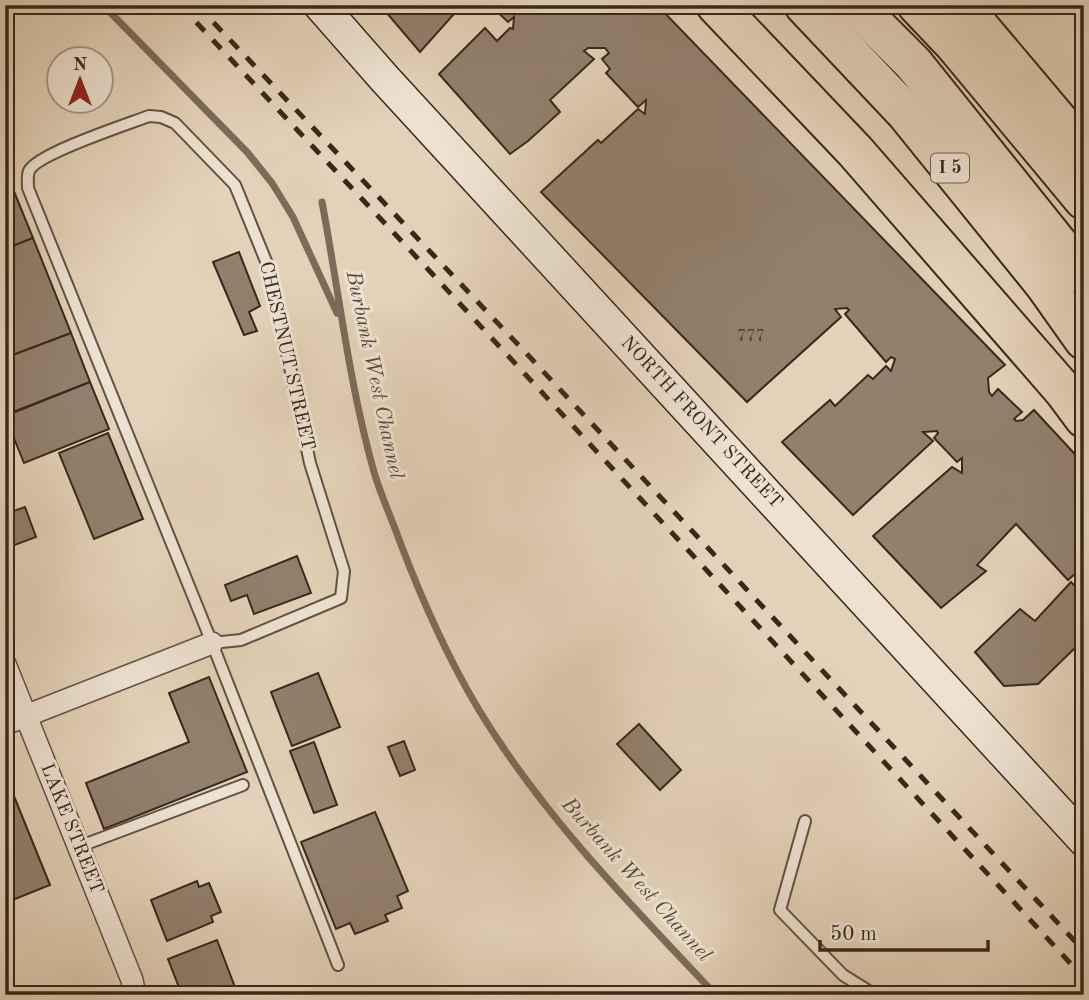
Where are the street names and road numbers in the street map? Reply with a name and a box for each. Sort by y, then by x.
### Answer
road number: I 5 [931,154,969,182]
street label: CHESTNUT STREET [255,260,317,452]
street label: NORTH FRONT STREET [617,333,785,513]
street label: LAKE STREET [36,761,106,897]

